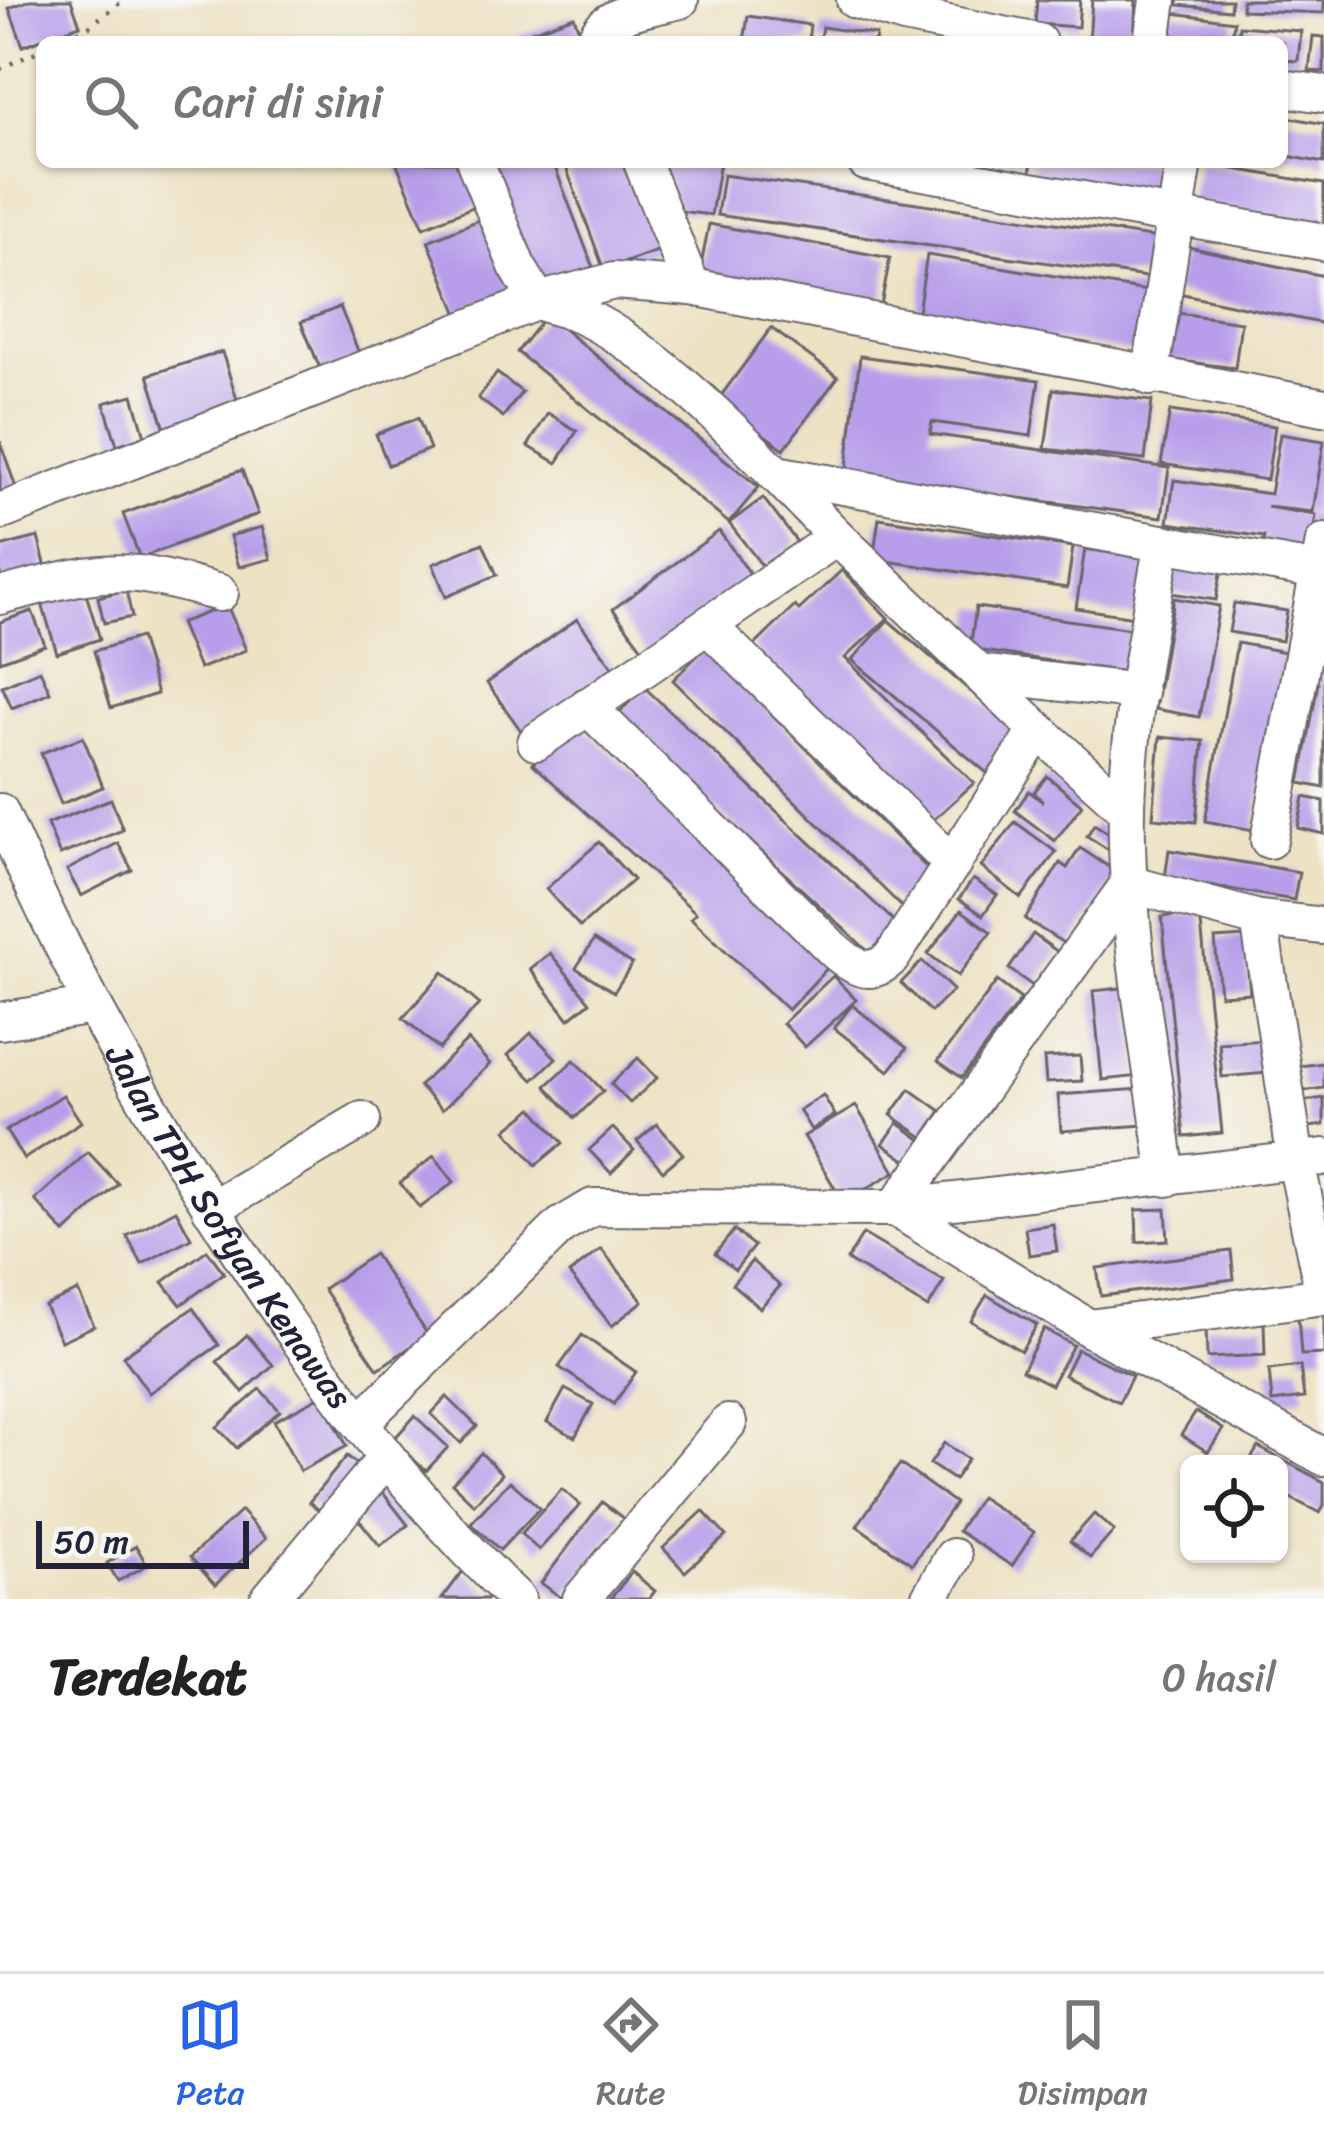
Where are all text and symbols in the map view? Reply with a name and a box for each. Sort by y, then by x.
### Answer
search box [36,36,1288,168]
text: Cari di sini [174,62,383,142]
icon: search [78,69,144,135]
street label: Jalan TPH Sofyan Kenawas [86,1030,370,1423]
map controls [1180,1455,1288,1563]
button: locate [1180,1455,1288,1563]
text: 50 m [54,1513,129,1571]
scale bar [36,1515,249,1568]
text: Terdekat [48,1632,247,1722]
text: 0 hasil [1161,1643,1276,1712]
tab: Peta [176,1992,244,2122]
tab: Rute [596,1992,665,2122]
tab: Disimpan [1018,1992,1148,2122]

